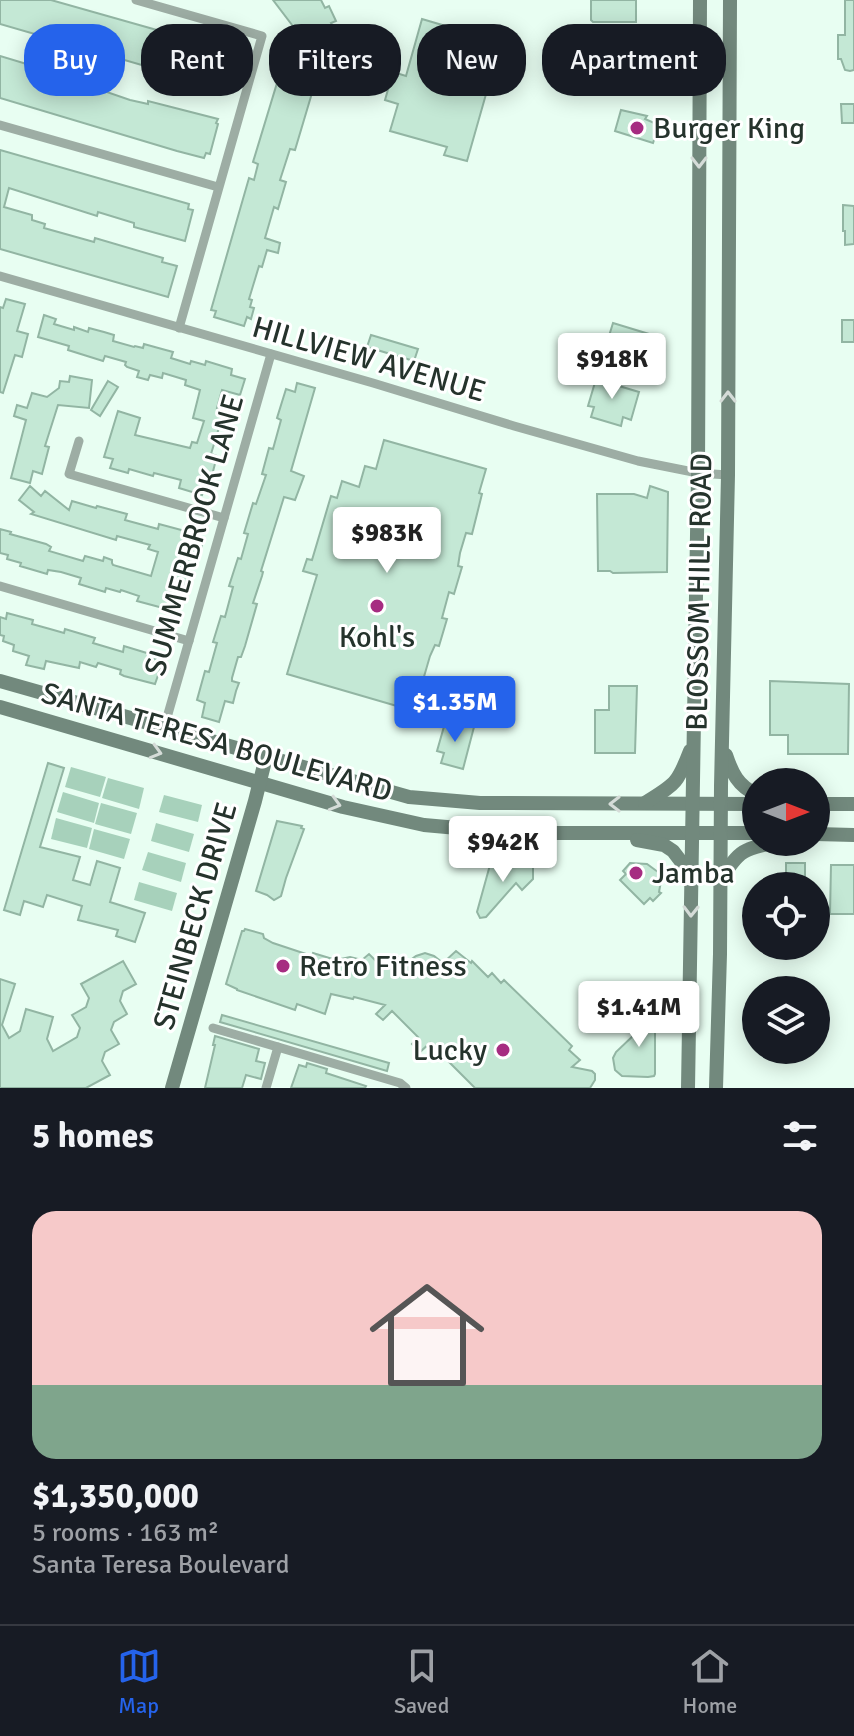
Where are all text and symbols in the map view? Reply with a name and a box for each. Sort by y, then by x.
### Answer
chip: Buy [24,24,125,96]
chip: Rent [141,24,253,96]
chip: Filters [269,24,401,96]
chip: New [417,24,526,96]
chip: Apartment [542,24,726,96]
place label: Burger King [653,110,805,147]
marker: Burger King [628,119,646,137]
one-way arrow [690,156,708,169]
street label: HILLVIEW AVENUE [248,308,490,410]
pin: $918K [556,333,668,401]
text: $918K [576,343,648,375]
street label: SUMMERBROOK LANE [137,390,252,680]
one-way arrow [719,390,737,403]
street label: BLOSSOM HILL ROAD [679,453,720,731]
pin: $983K [331,507,443,575]
text: $983K [351,517,423,549]
marker: Kohl's [368,597,386,615]
place label: Kohl's [339,619,415,656]
street label: SANTA TERESA BOULEVARD [37,675,397,810]
pin: $1.35M [390,676,520,744]
text: $1.35M [412,686,498,718]
one-way arrow [148,743,162,759]
north arrow [742,768,830,856]
map controls [742,768,830,1064]
one-way arrow [327,795,341,811]
one-way arrow [608,795,621,813]
street label: STEINBECK DRIVE [145,798,246,1034]
pin: $942K [447,816,559,884]
text: $942K [467,826,539,858]
place label: Jamba [652,855,735,892]
marker: Jamba [627,864,645,882]
button: locate [742,872,830,960]
one-way arrow [682,905,700,918]
place label: Retro Fitness [299,948,467,985]
marker: Retro Fitness [274,957,292,975]
button: layers [742,976,830,1064]
pin: $1.41M [574,981,704,1049]
text: $1.41M [596,991,682,1023]
place label: Lucky [413,1032,487,1069]
marker: Lucky [494,1041,512,1059]
icon: filters [778,1114,822,1158]
text: 5 homes [32,1115,153,1157]
icon: home [355,1263,499,1407]
text: $1,350,000 [32,1475,199,1517]
text: 5 rooms · 163 m² [32,1517,219,1549]
text: Santa Teresa Boulevard [32,1549,289,1581]
tab: Map [117,1644,161,1719]
tab: Saved [394,1644,449,1719]
tab: Home [683,1644,737,1719]

